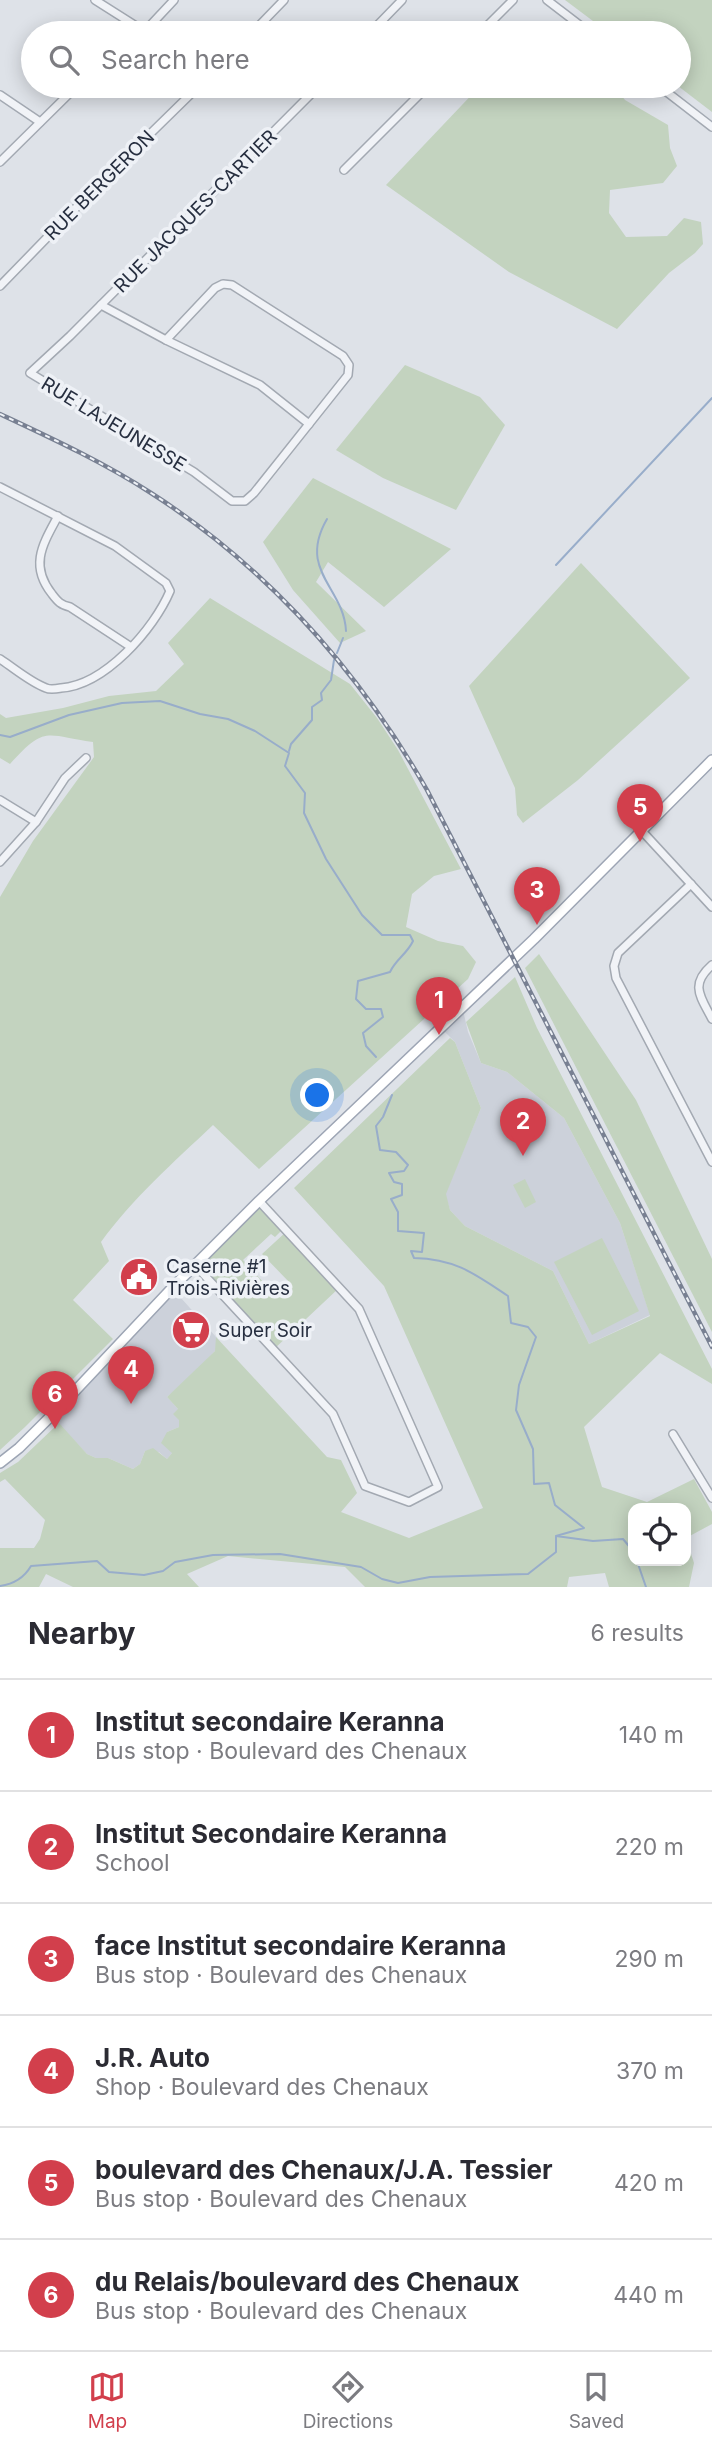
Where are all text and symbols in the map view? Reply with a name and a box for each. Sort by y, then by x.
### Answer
search box [21,21,691,98]
icon: search [45,41,83,79]
text: Search here [101,44,250,75]
street label: RUE JACQUES-CARTIER [109,125,282,298]
street label: RUE BERGERON [40,126,159,245]
street label: RUE LAJEUNESSE [37,372,190,477]
pin: 5 [617,784,663,842]
pin: 3 [514,867,560,925]
pin: 1 [416,977,462,1035]
your location [300,1078,334,1112]
pin: 2 [500,1098,546,1156]
place label: Caserne #1 Trois-Rivières [166,1255,290,1300]
public building icon: Caserne #1 Trois-Rivières [118,1256,160,1298]
supermarket icon: Super Soir [170,1309,212,1351]
place label: Super Soir [218,1319,312,1342]
pin: 4 [108,1346,154,1404]
pin: 6 [32,1371,78,1429]
map controls [628,1503,691,1566]
button: locate [628,1503,691,1566]
text: Nearby [28,1615,136,1651]
text: 6 results [590,1619,684,1647]
text: Institut secondaire Keranna [95,1706,445,1737]
text: 1 [46,1721,56,1749]
text: 140 m [619,1721,684,1749]
text: Bus stop · Boulevard des Chenaux [95,1737,467,1765]
text: Institut Secondaire Keranna [95,1818,447,1849]
text: 2 [44,1833,58,1861]
text: 220 m [615,1833,684,1861]
text: School [95,1849,170,1877]
text: face Institut secondaire Keranna [95,1930,506,1961]
text: 3 [44,1945,58,1973]
text: 290 m [615,1945,684,1973]
text: Bus stop · Boulevard des Chenaux [95,1961,467,1989]
text: J.R. Auto [95,2042,210,2073]
text: 4 [43,2057,59,2085]
text: 370 m [616,2057,684,2085]
text: Shop · Boulevard des Chenaux [95,2073,429,2101]
text: boulevard des Chenaux/J.A. Tessier [95,2154,553,2185]
text: 5 [44,2169,58,2197]
text: 420 m [614,2169,684,2197]
text: Bus stop · Boulevard des Chenaux [95,2185,467,2213]
text: du Relais/boulevard des Chenaux [95,2266,519,2297]
text: 6 [44,2281,58,2309]
text: 440 m [613,2281,684,2309]
text: Bus stop · Boulevard des Chenaux [95,2297,467,2325]
tab: Map [88,2368,127,2433]
tab: Directions [303,2368,393,2433]
tab: Saved [569,2368,624,2433]

